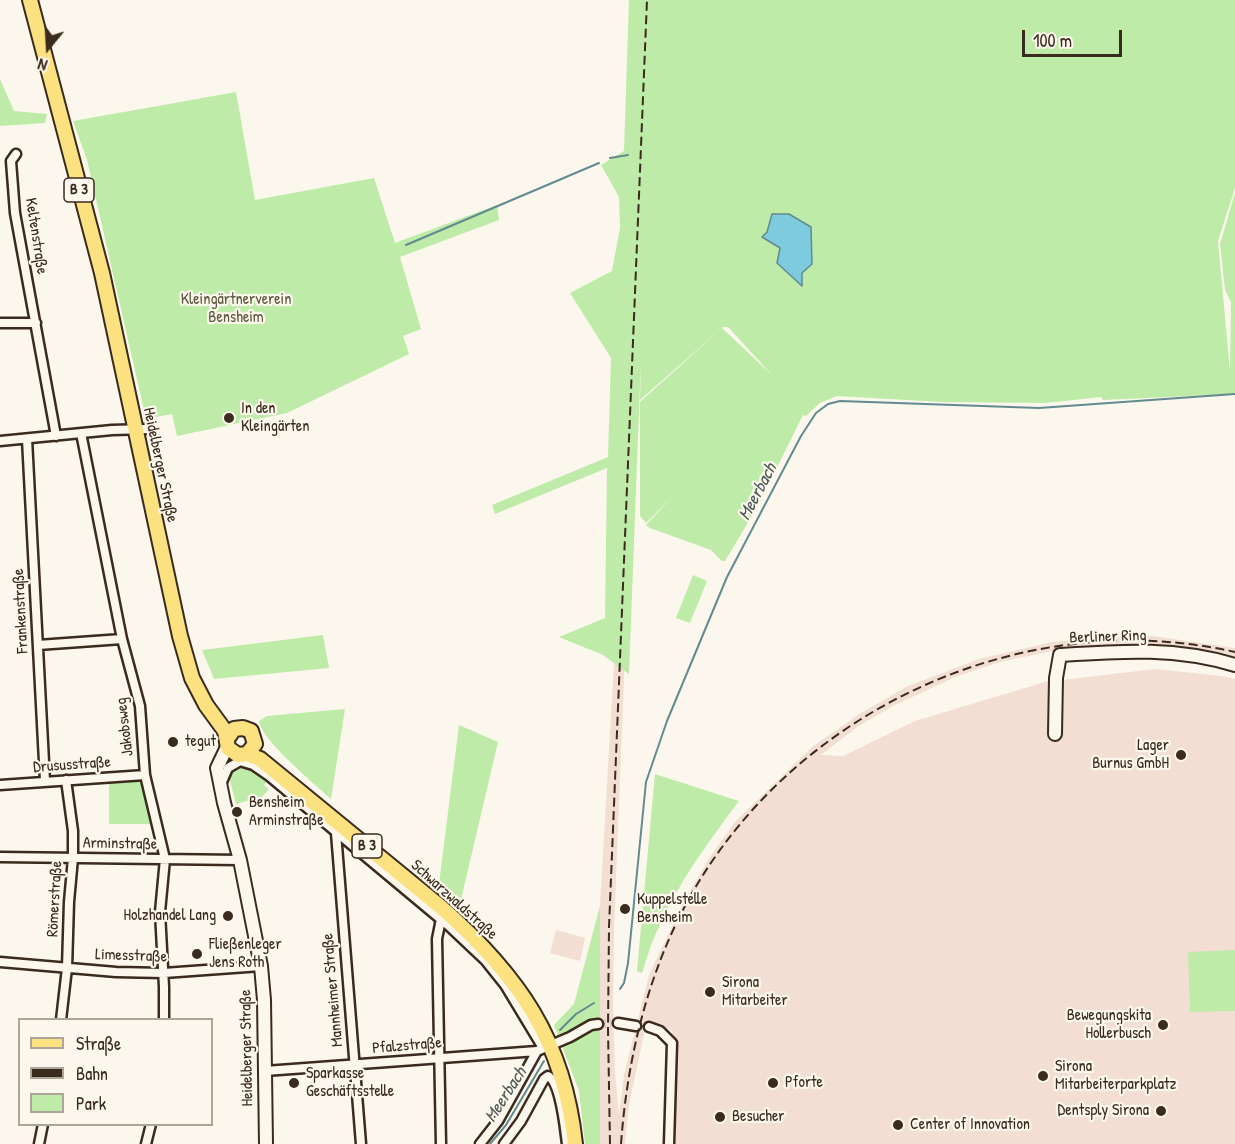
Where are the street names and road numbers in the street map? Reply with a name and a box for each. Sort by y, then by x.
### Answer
road number: B 3 [64,178,94,202]
street label: Keltenstraße [20,196,52,276]
street label: Heidelberger Straße [138,406,182,524]
street label: Frankenstraße [9,568,33,654]
street label: Berliner Ring [1069,626,1147,648]
street label: Jakobsweg [112,697,138,757]
street label: Drususstraße [33,753,111,777]
street label: Arminstraße [83,834,157,854]
road number: B 3 [352,834,382,858]
street label: Schwarzwaldstraße [407,856,501,944]
street label: Römerstraße [43,861,67,937]
street label: Mannheimer Straße [318,932,348,1048]
street label: Limesstraße [95,945,167,967]
street label: Heidelberger Straße [236,989,258,1107]
street label: Pfalzstraße [371,1033,443,1059]

